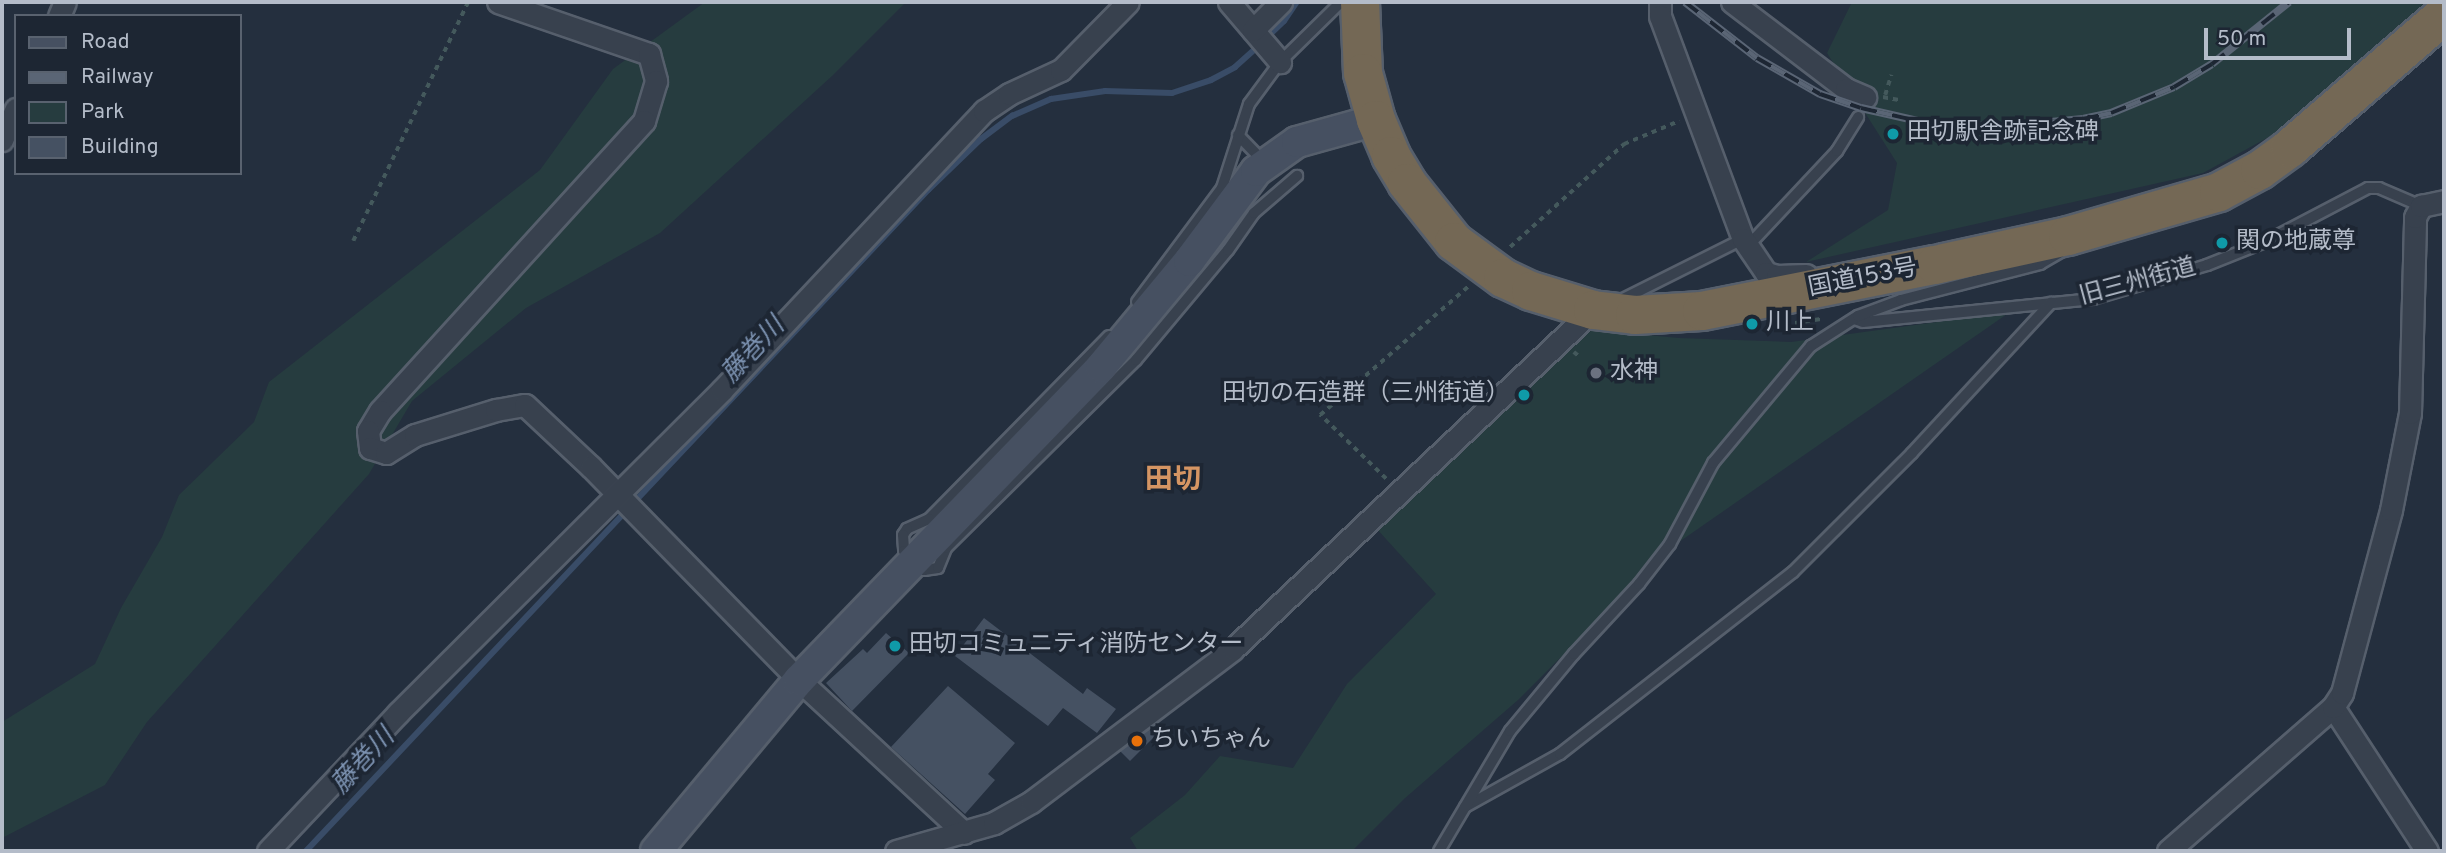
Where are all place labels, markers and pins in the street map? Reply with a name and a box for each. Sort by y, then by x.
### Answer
place label: 田切駅舎跡記念碑 [1907,120,2099,148]
marker: 田切駅舎跡記念碑 [1885,126,1901,142]
place label: 関の地蔵尊 [2236,229,2356,257]
marker: 関の地蔵尊 [2214,235,2230,251]
place label: 川上 [1766,310,1814,338]
marker: 川上 [1744,316,1760,332]
place label: 水神 [1610,359,1658,387]
marker: 水神 [1588,365,1604,381]
place label: 田切の石造群（三州街道） [1222,381,1510,409]
marker: 田切の石造群（三州街道） [1516,387,1532,403]
place label: 田切コミュニティ消防センター [909,632,1245,660]
marker: 田切コミュニティ消防センター [887,638,903,654]
place label: ちいちゃん [1151,727,1271,755]
marker: ちいちゃん [1129,733,1145,749]

